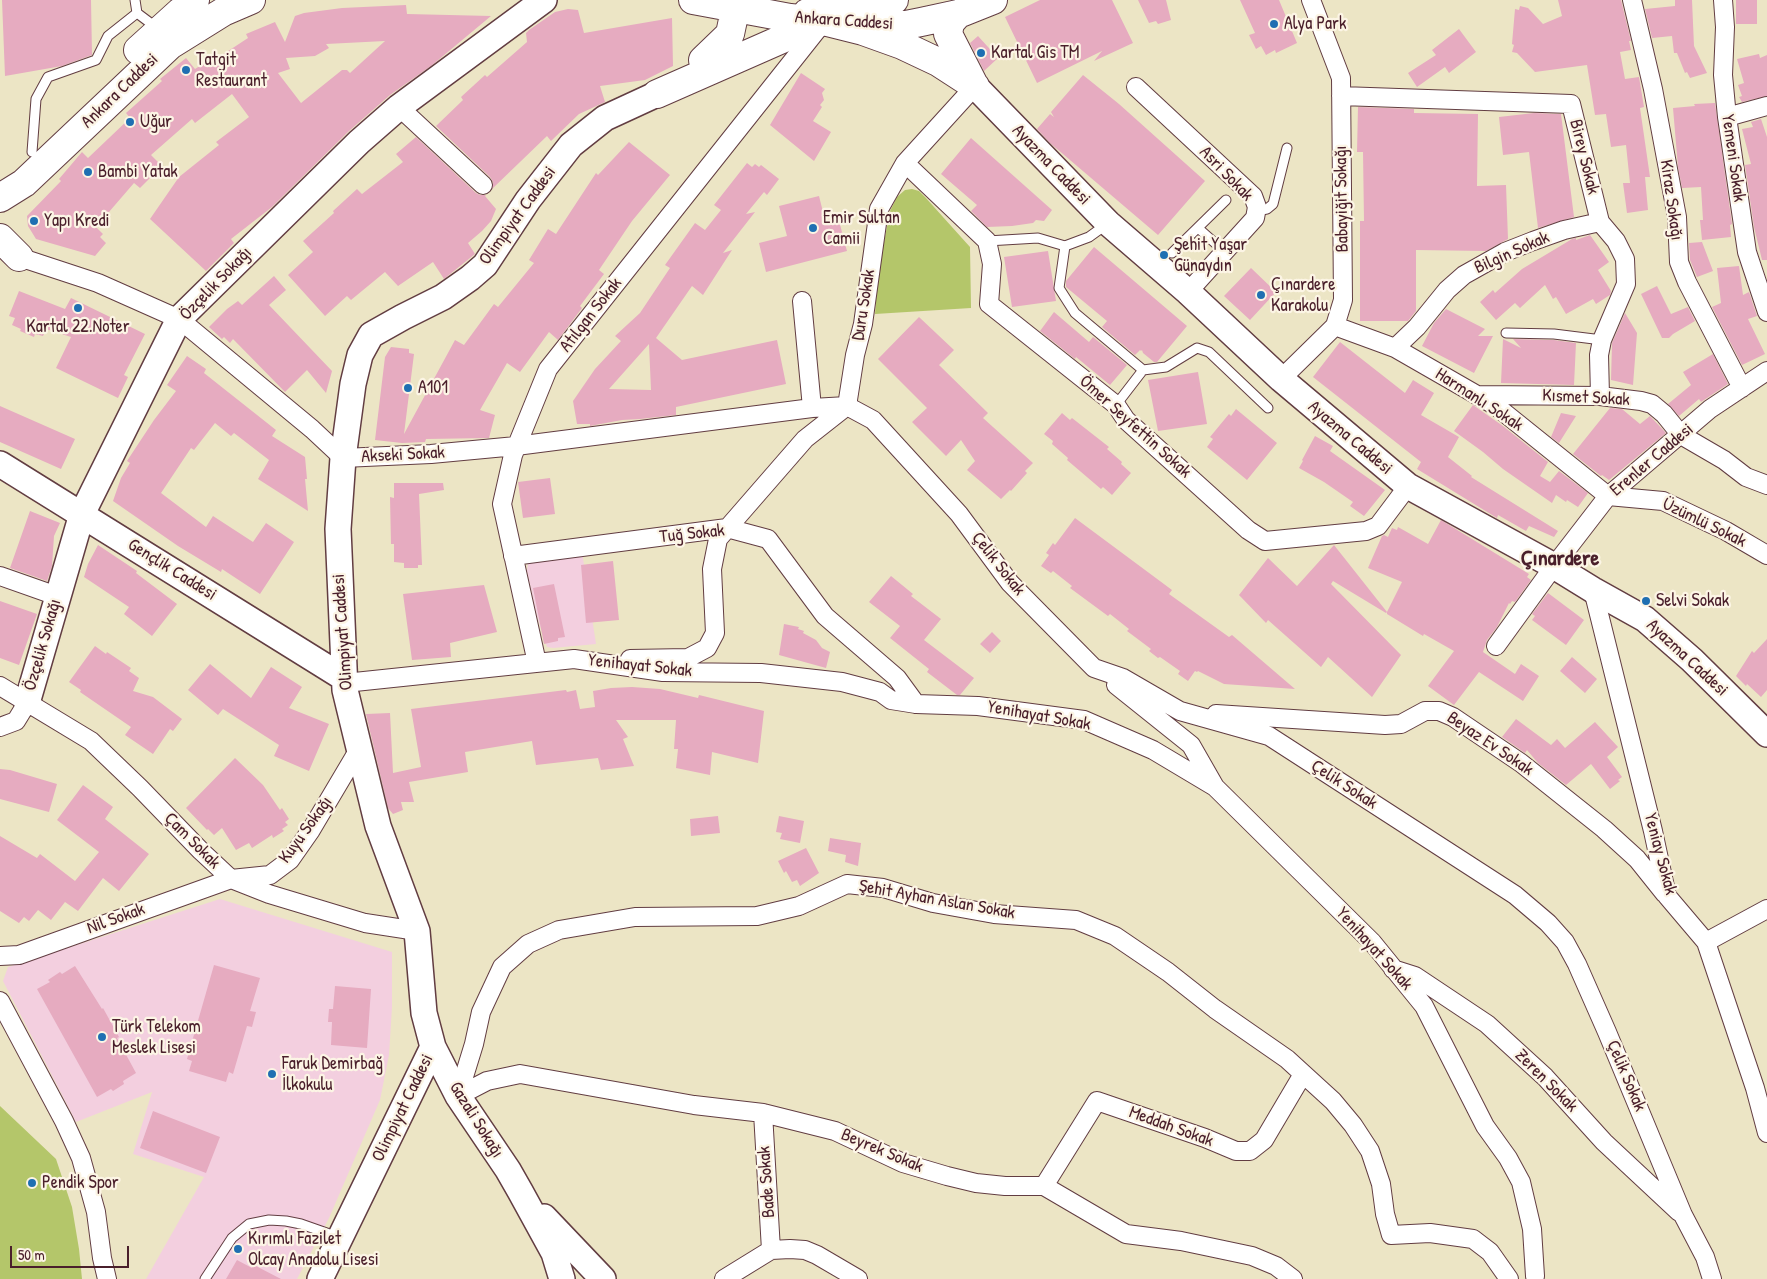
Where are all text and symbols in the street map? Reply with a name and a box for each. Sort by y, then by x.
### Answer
street label: Ankara Caddesi [794,7,894,35]
place label: Alya Park [1284,13,1346,35]
marker: Alya Park [1268,18,1280,30]
place label: Kartal Gis TM [991,42,1079,64]
marker: Kartal Gis TM [975,47,987,59]
street label: Ankara Caddesi [77,49,163,133]
place label: Tatgit Restaurant [196,49,267,92]
marker: Tatgit Restaurant [180,64,192,76]
place label: Uğur [140,111,172,133]
street label: Yemeni Sokak [1716,113,1750,203]
marker: Uğur [124,116,136,128]
street label: Birey Sokak [1564,117,1604,197]
street label: Ayazma Caddesi [1007,120,1095,210]
street label: Asri Sokak [1194,142,1258,206]
street label: Babayiğit Sokağı [1330,145,1354,253]
street label: Kiraz Sokağı [1655,158,1687,242]
place label: Bambi Yatak [98,161,178,183]
street label: Olimpiyat Caddesi [475,162,561,270]
marker: Bambi Yatak [82,166,94,178]
place label: Emir Sultan Camii [823,207,900,250]
place label: Yapı Kredi [44,210,109,232]
marker: Yapı Kredi [28,215,40,227]
marker: Emir Sultan Camii [807,222,819,234]
street label: Bilgin Sokak [1471,227,1553,279]
place label: Şehit Yaşar Günaydın [1174,234,1247,276]
street label: Özçelik Sokağı [175,243,257,325]
marker: Şehit Yaşar Günaydın [1158,249,1170,261]
street label: Duru Sokak [848,268,880,342]
street label: Atılgan Sokak [555,273,627,357]
place label: Çınardere Karakolu [1271,274,1335,316]
marker: Çınardere Karakolu [1255,289,1267,301]
marker: Kartal 22.Noter [72,302,84,314]
place label: Kartal 22.Noter [26,316,130,338]
street label: Harmanlı Sokak [1431,364,1527,436]
street label: Ömer Seyfettin Sokak [1075,371,1195,483]
place label: A101 [418,377,448,399]
marker: A101 [402,382,414,394]
street label: Kısmet Sokak [1542,385,1630,411]
street label: Ayazma Caddesi [1303,396,1397,480]
street label: Erenler Caddesi [1606,419,1698,501]
street label: Akseki Sokak [361,442,445,468]
street label: Üzümlü Sokak [1659,493,1749,553]
street label: Tuğ Sokak [658,520,726,548]
street label: Çelik Sokak [966,528,1030,600]
street label: Gençlik Caddesi [124,534,220,606]
district label: Çınardere [1521,546,1599,572]
street label: Olimpiyat Caddesi [328,573,358,691]
place label: Selvi Sokak [1656,590,1729,612]
marker: Selvi Sokak [1640,595,1652,607]
street label: Özçelik Sokağı [20,597,66,693]
street label: Ayazma Caddesi [1642,615,1732,701]
street label: Yenihayat Sokak [587,650,693,682]
street label: Yenihayat Sokak [986,696,1092,736]
street label: Beyaz Ev Sokak [1443,707,1537,781]
street label: Çelik Sokak [1307,756,1381,814]
street label: Kuyu Sokağı [274,792,338,868]
street label: Çam Sokak [159,808,225,874]
street label: Yeniay Sokak [1639,811,1681,897]
street label: Şehit Ayhan Aslan Sokak [857,876,1017,924]
street label: Nil Sokak [84,899,148,939]
street label: Yenihayat Sokak [1331,903,1417,995]
place label: Türk Telekom Meslek Lisesi [112,1016,201,1058]
marker: Türk Telekom Meslek Lisesi [96,1031,108,1043]
street label: Çelik Sokak [1601,1037,1651,1115]
street label: Zeren Sokak [1510,1045,1582,1117]
street label: Olimpiyat Caddesi [368,1051,438,1165]
place label: Faruk Demirbağ İlkokulu [282,1053,383,1096]
marker: Faruk Demirbağ İlkokulu [266,1068,278,1080]
street label: Gazali Sokağı [444,1078,508,1162]
street label: Meddah Sokak [1126,1102,1216,1152]
street label: Beyrek Sokak [838,1124,926,1178]
street label: Bade Sokak [754,1145,780,1219]
place label: Pendik Spor [42,1172,119,1194]
marker: Pendik Spor [26,1177,38,1189]
place label: Kırımlı Fazilet Olcay Anadolu Lisesi [248,1228,379,1270]
scale bar [12,1236,131,1268]
marker: Kırımlı Fazilet Olcay Anadolu Lisesi [232,1243,244,1255]
text: 50 m [18,1244,45,1265]

